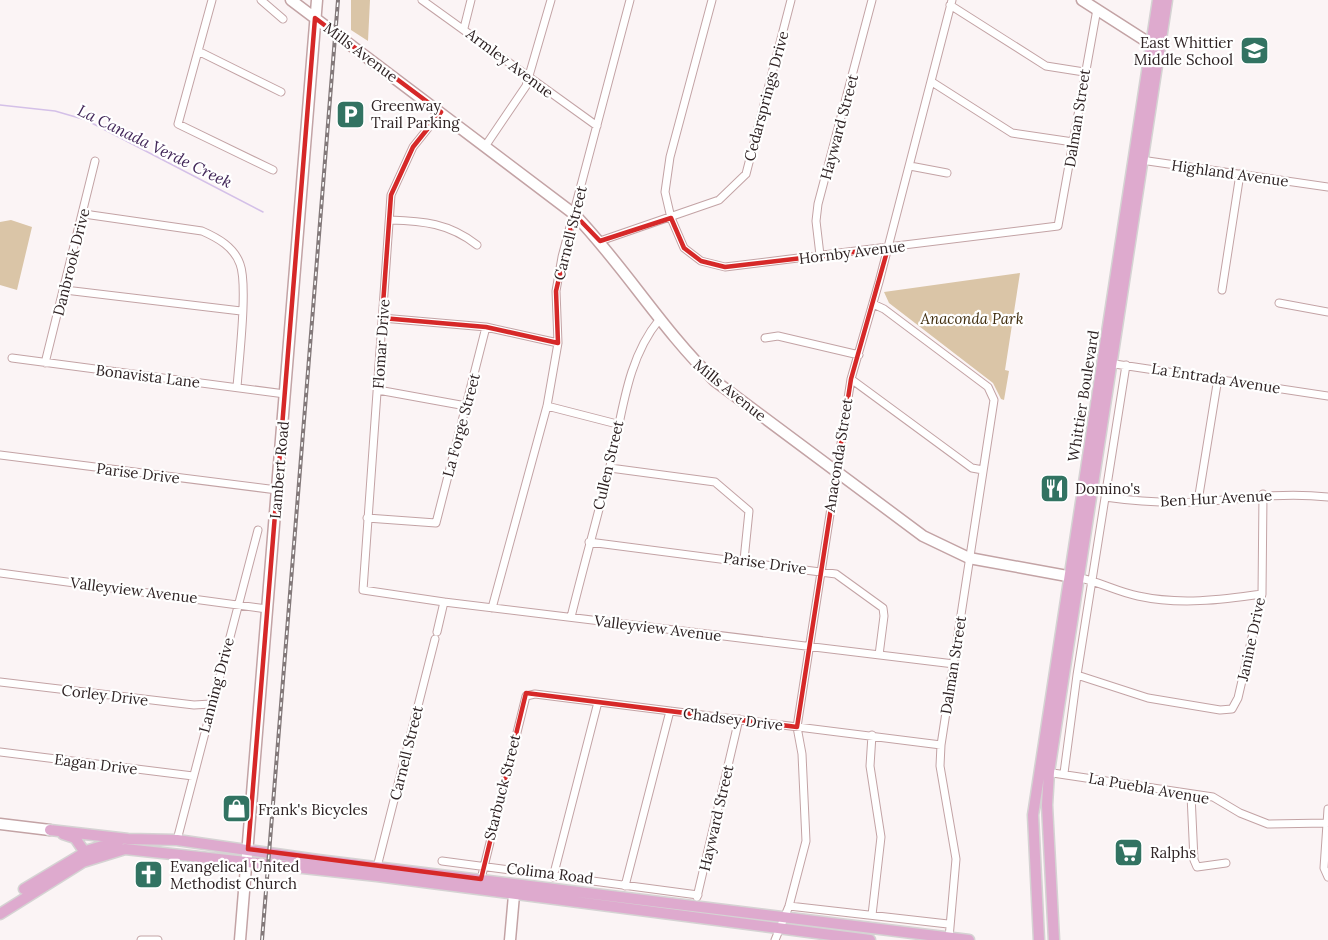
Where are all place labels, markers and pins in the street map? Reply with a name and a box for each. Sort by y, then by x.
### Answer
place label: East Whittier Middle School [1134,33,1234,69]
school or university icon: East Whittier Middle School [1238,35,1270,67]
place label: Greenway Trail Parking [371,96,460,132]
parking icon: Greenway Trail Parking [334,98,366,130]
restaurant icon: Domino's [1038,472,1070,504]
place label: Domino's [1075,479,1140,498]
shop icon: Frank's Bicycles [221,793,253,825]
place label: Frank's Bicycles [258,800,368,819]
supermarket icon: Ralphs [1113,836,1145,868]
place label: Ralphs [1150,843,1196,862]
place label: Evangelical United Methodist Church [170,857,300,893]
church icon: Evangelical United Methodist Church [133,859,165,891]

